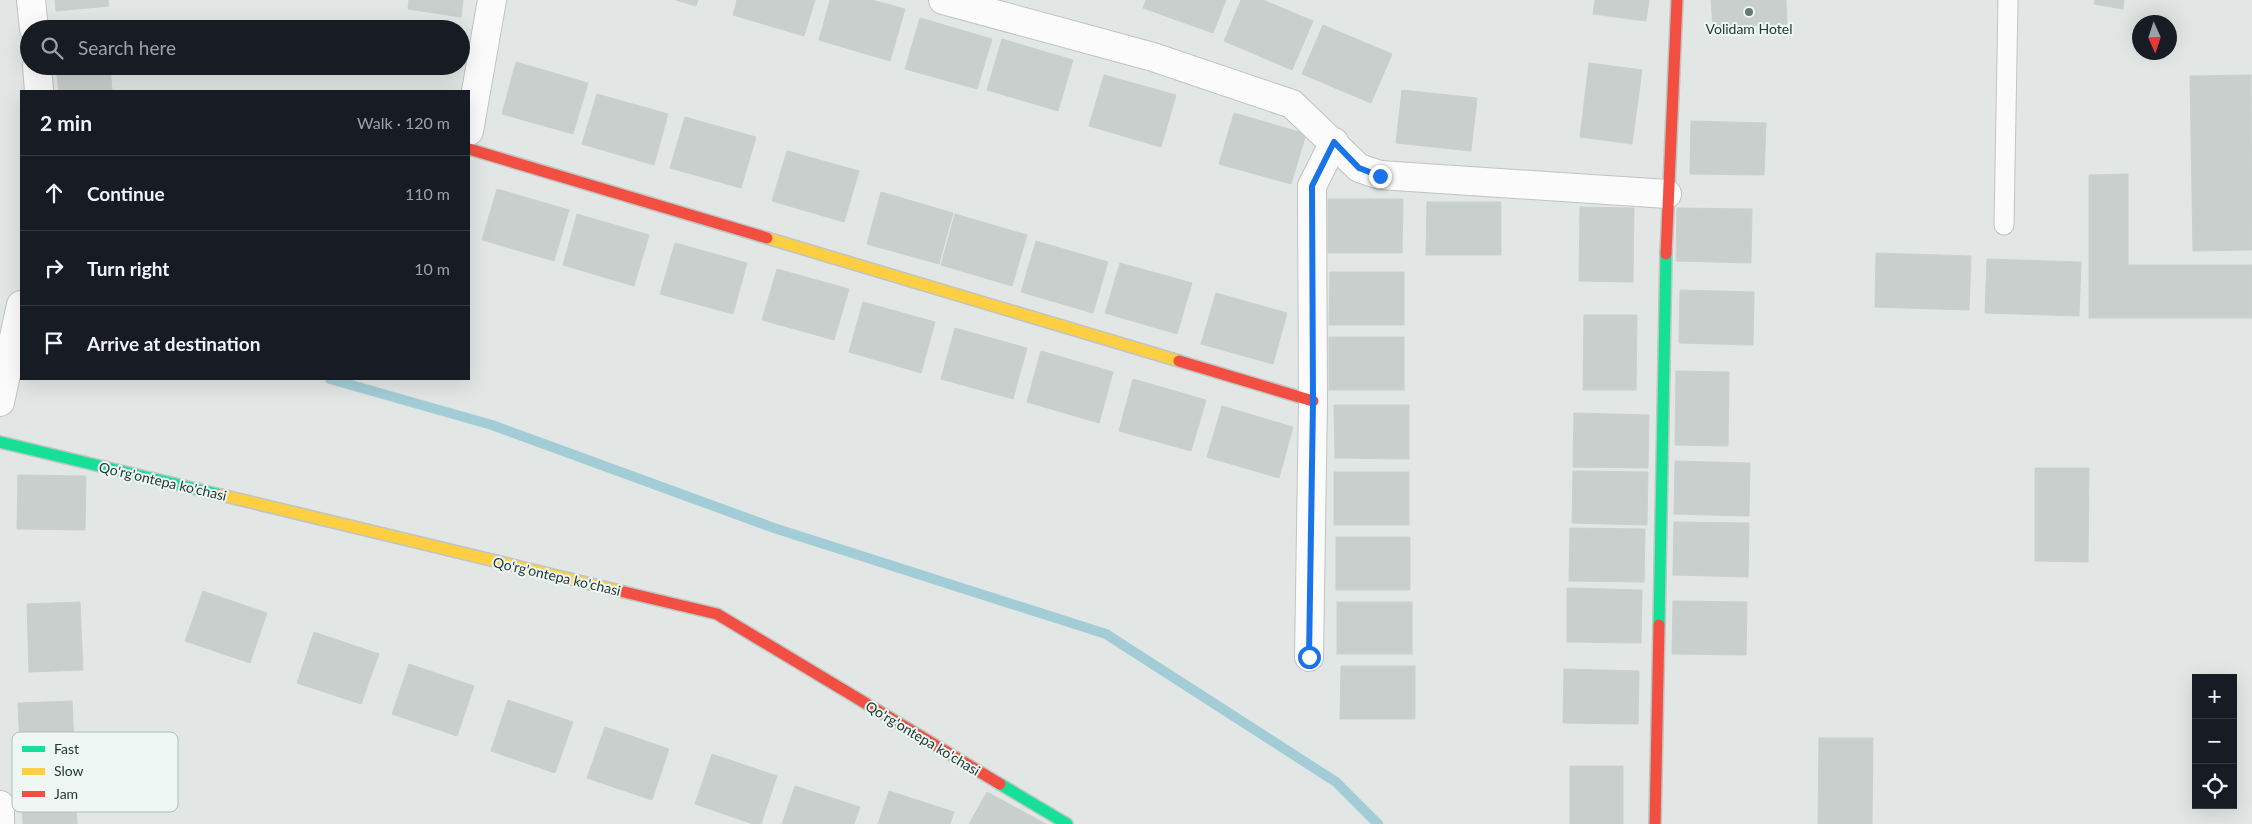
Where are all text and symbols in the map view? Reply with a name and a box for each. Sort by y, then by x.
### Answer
marker: Volidam Hotel [1743,6,1755,18]
north arrow [2132,15,2177,60]
search box [20,20,470,75]
place label: Volidam Hotel [1706,20,1792,37]
icon: search [38,34,66,62]
text: Search here [78,36,176,59]
text: 2 min [40,110,92,135]
text: Walk · 120 m [357,113,450,132]
route end [1369,165,1392,188]
icon: ahead [40,179,68,207]
text: Continue [87,182,165,205]
text: 110 m [405,184,450,203]
icon: right [40,254,68,282]
text: Turn right [87,257,169,280]
text: 10 m [414,259,450,278]
icon: arrive [40,329,68,357]
text: Arrive at destination [87,332,260,355]
street label: Qo'rg'ontepa ko'chasi [97,458,229,504]
street label: Qo'rg'ontepa ko'chasi [491,553,623,599]
route start [1298,646,1321,669]
map controls [2192,674,2237,809]
button: + [2192,674,2237,719]
street label: Qo'rg'ontepa ko'chasi [863,697,983,779]
button: − [2192,719,2237,764]
legend [12,732,178,812]
text: Fast [54,740,79,757]
text: Slow [54,762,84,779]
button: locate [2192,764,2237,809]
text: Jam [54,785,78,802]

